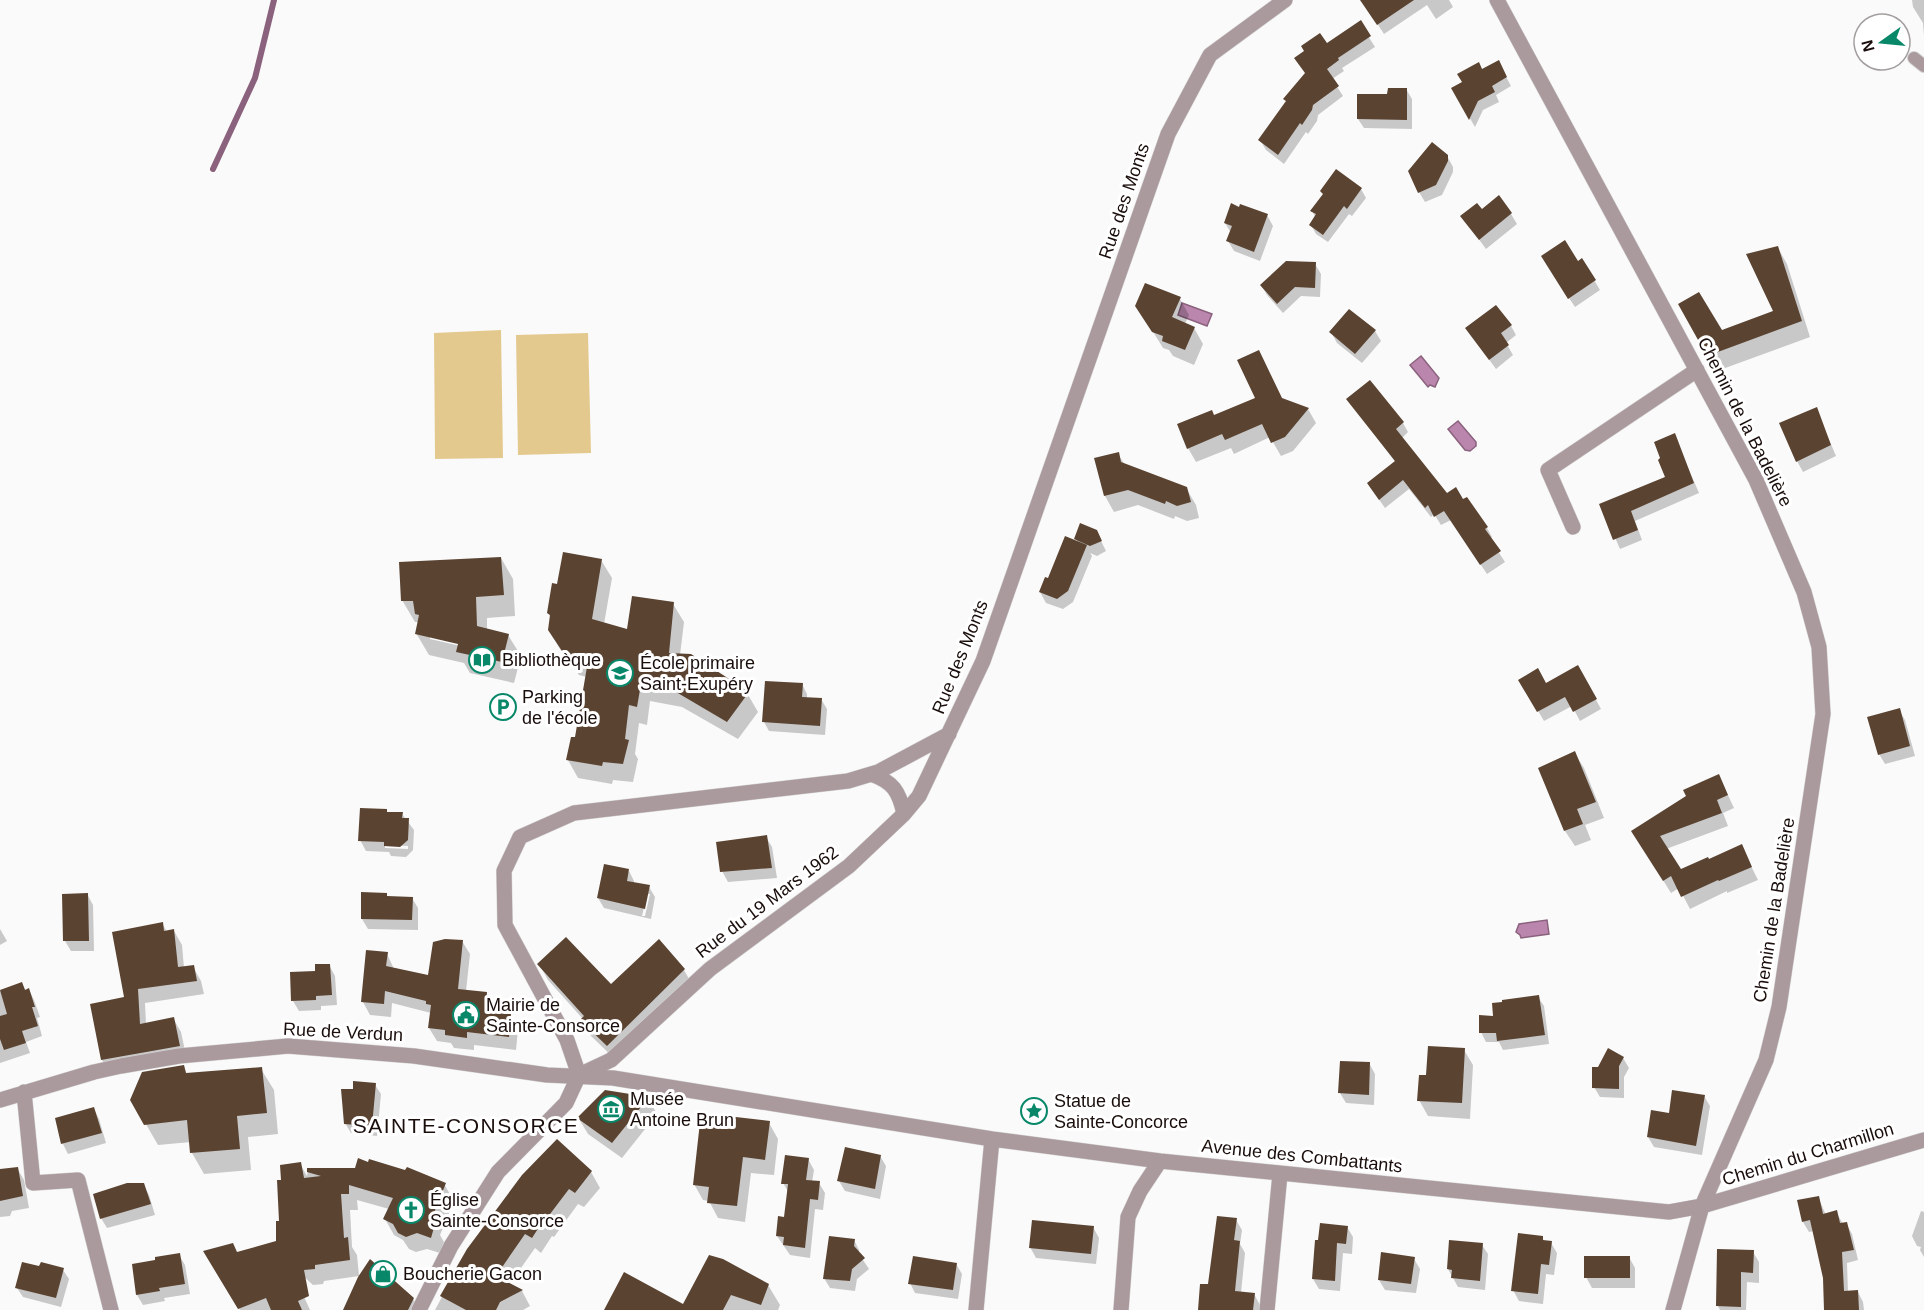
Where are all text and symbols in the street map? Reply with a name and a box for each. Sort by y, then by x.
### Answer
north arrow [1852,12,1912,72]
text: N [1858,38,1878,54]
street label: Rue des Monts [1095,141,1153,261]
street label: Chemin de la Badelière [1694,334,1796,510]
street label: Rue des Monts [928,597,992,717]
library icon: Bibliothèque [467,645,497,675]
place label: Bibliothèque [502,650,601,670]
place label: École primaire Saint-Exupéry [640,653,755,694]
school or university icon: École primaire Saint-Exupéry [605,658,635,688]
place label: Parking de l'école [522,687,598,728]
parking icon: Parking de l'école [488,692,518,722]
street label: Chemin de la Badelière [1749,816,1799,1004]
street label: Rue du 19 Mars 1962 [692,842,842,962]
place label: Mairie de Sainte-Consorce [486,995,620,1036]
public building icon: Mairie de Sainte-Consorce [451,1000,481,1030]
street label: Rue de Verdun [283,1019,403,1045]
place label: Musée Antoine Brun [630,1089,734,1130]
place label: Statue de Sainte-Concorce [1054,1091,1188,1132]
museum icon: Musée Antoine Brun [596,1094,626,1124]
place icon: Statue de Sainte-Concorce [1019,1096,1049,1126]
district label: SAINTE-CONSORCE [353,1114,579,1137]
street label: Chemin du Charmillon [1720,1118,1896,1190]
street label: Avenue des Combattants [1201,1136,1403,1176]
place label: Église Sainte-Consorce [430,1190,564,1231]
church icon: Église Sainte-Consorce [396,1195,426,1225]
shop icon: Boucherie Gacon [368,1259,398,1289]
place label: Boucherie Gacon [403,1264,542,1284]

